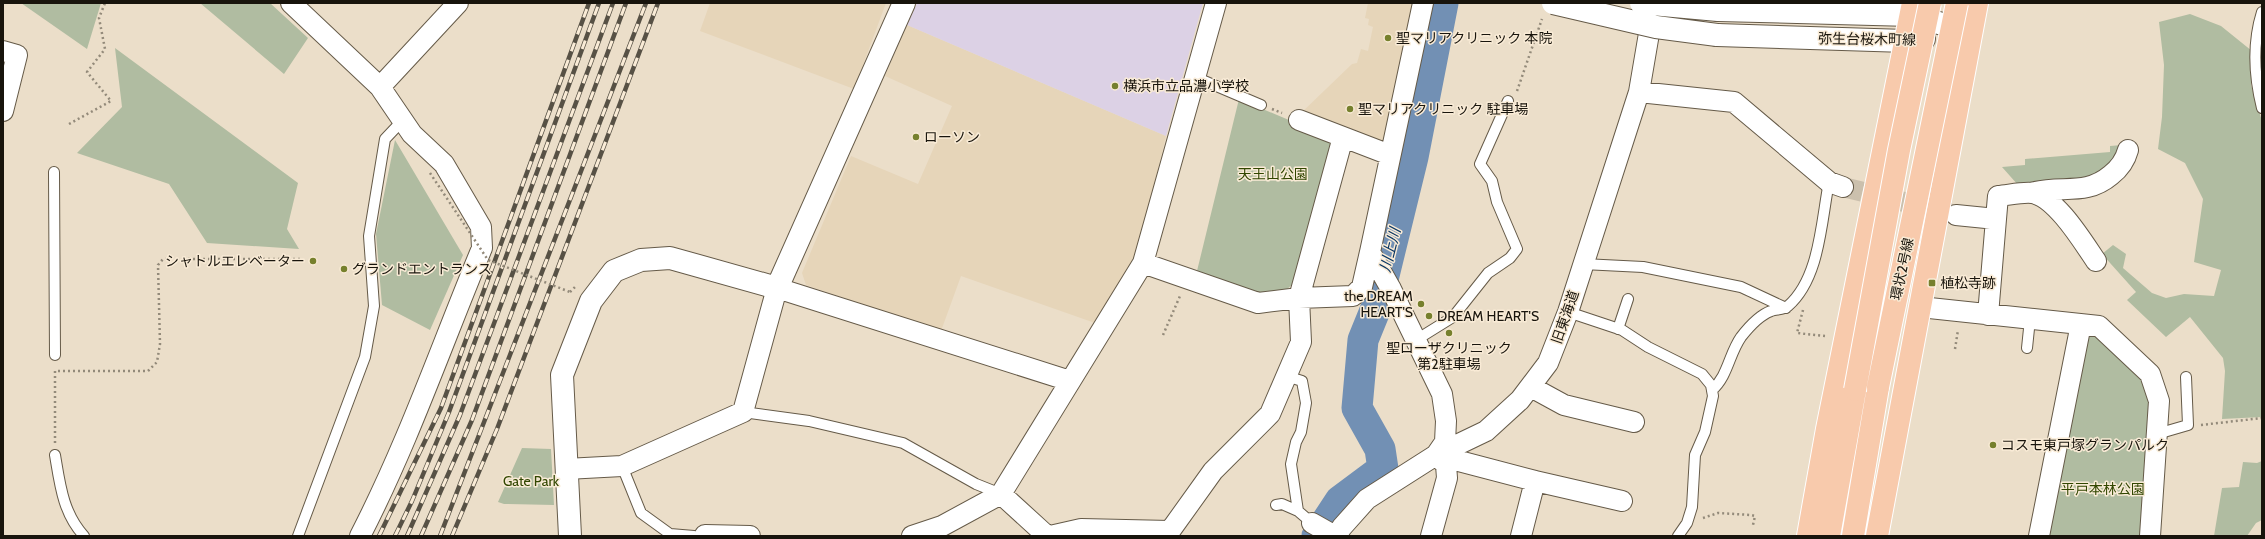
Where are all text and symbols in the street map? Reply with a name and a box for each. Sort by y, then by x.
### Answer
place label: 聖マリアクリニック 本院 [1396,29,1552,47]
street label: 弥生台桜木町線 [1818,29,1916,49]
marker: 聖マリアクリニック 本院 [1383,33,1393,43]
place label: 横浜市立品濃小学校 [1123,77,1249,95]
marker: 横浜市立品濃小学校 [1110,81,1120,91]
place label: 聖マリアクリニック 駐車場 [1358,100,1528,118]
marker: 聖マリアクリニック 駐車場 [1345,104,1355,114]
place label: ローソン [924,128,980,146]
marker: ローソン [911,132,921,142]
park label: 天王山公園 [1238,165,1308,183]
water label: 川上川 [1376,224,1405,274]
street label: 環状2号線 [1887,236,1917,302]
place label: シャトルエレベーター [165,252,305,270]
marker: シャトルエレベーター [308,256,318,266]
place label: グランドエントランス [352,260,492,278]
marker: グランドエントランス [339,264,349,274]
place label: 植松寺跡 [1940,274,1996,292]
marker: 植松寺跡 [1927,278,1937,288]
place label: the DREAM HEART'S [1344,287,1413,321]
street label: 旧東海道 [1547,288,1583,346]
marker: the DREAM HEART'S [1416,299,1426,309]
place label: DREAM HEART'S [1437,307,1539,325]
marker: DREAM HEART'S [1424,311,1434,321]
marker: 聖ローザクリニック 第2駐車場 [1444,328,1454,338]
place label: 聖ローザクリニック 第2駐車場 [1386,339,1512,373]
place label: コスモ東戸塚グランパルク [2001,436,2169,454]
marker: コスモ東戸塚グランパルク [1988,440,1998,450]
park label: Gate Park [503,472,560,490]
park label: 平戸本林公園 [2061,480,2145,498]

